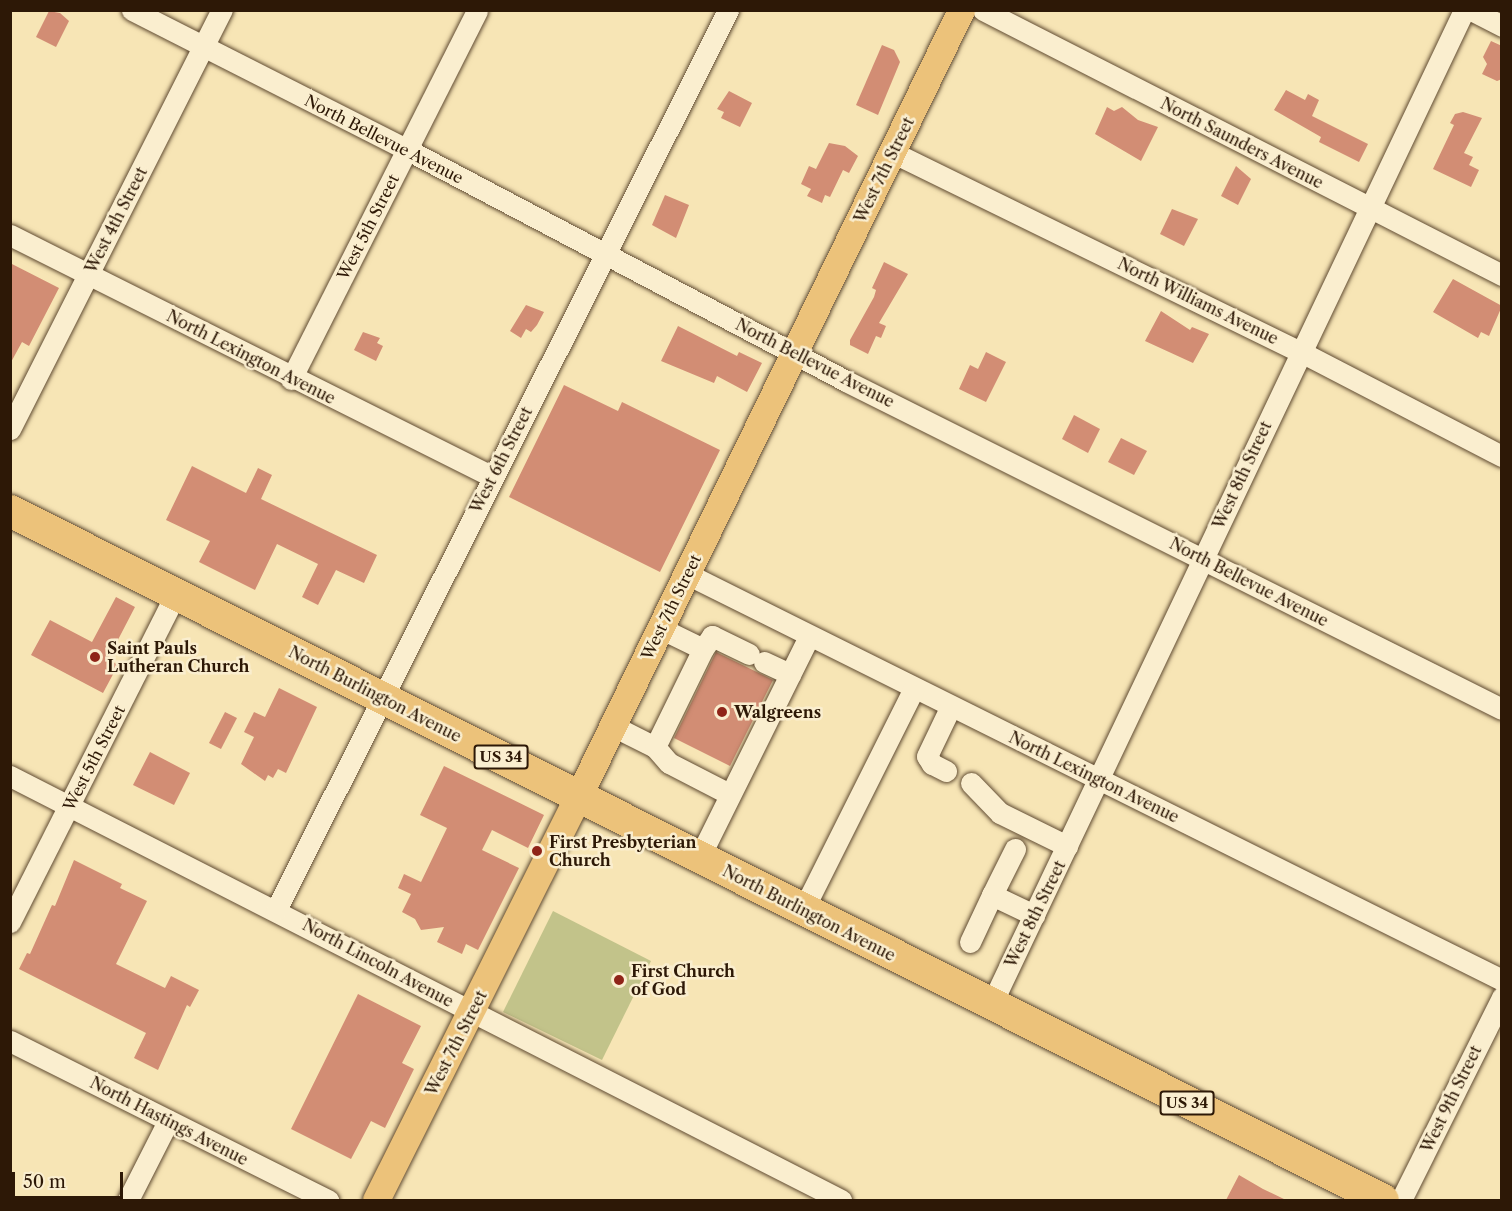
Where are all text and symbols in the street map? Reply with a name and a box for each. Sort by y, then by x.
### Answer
street label: North Bellevue Avenue [301,90,467,188]
street label: North Saunders Avenue [1157,93,1327,193]
street label: West 7th Street [850,114,918,226]
street label: West 4th Street [81,164,151,276]
street label: West 5th Street [333,171,403,283]
street label: North Williams Avenue [1114,253,1282,349]
street label: North Lexington Avenue [163,306,339,408]
street label: North Bellevue Avenue [732,314,898,412]
street label: West 6th Street [466,404,536,516]
street label: West 8th Street [1209,418,1275,532]
street label: North Bellevue Avenue [1166,533,1332,631]
street label: West 7th Street [637,551,705,663]
place label: Saint Pauls Lutheran Church [107,638,249,676]
street label: North Burlington Avenue [285,642,465,746]
marker: Saint Pauls Lutheran Church [88,650,102,664]
street label: West 5th Street [59,702,129,814]
place label: Walgreens [734,702,821,722]
marker: Walgreens [715,705,729,719]
street label: North Lexington Avenue [1006,727,1182,827]
road number: US 34 [472,745,530,769]
place label: First Presbyterian Church [549,832,696,870]
marker: First Presbyterian Church [530,844,544,858]
street label: West 8th Street [1001,857,1069,971]
street label: North Burlington Avenue [719,861,899,965]
street label: North Lincoln Avenue [299,915,457,1011]
place label: First Church of God [631,961,735,999]
marker: First Church of God [612,973,626,987]
street label: West 7th Street [421,987,491,1099]
street label: West 9th Street [1417,1042,1485,1156]
street label: North Hastings Avenue [87,1073,251,1169]
road number: US 34 [1158,1091,1216,1115]
scale bar [15,1160,126,1198]
text: 50 m [23,1171,66,1193]

